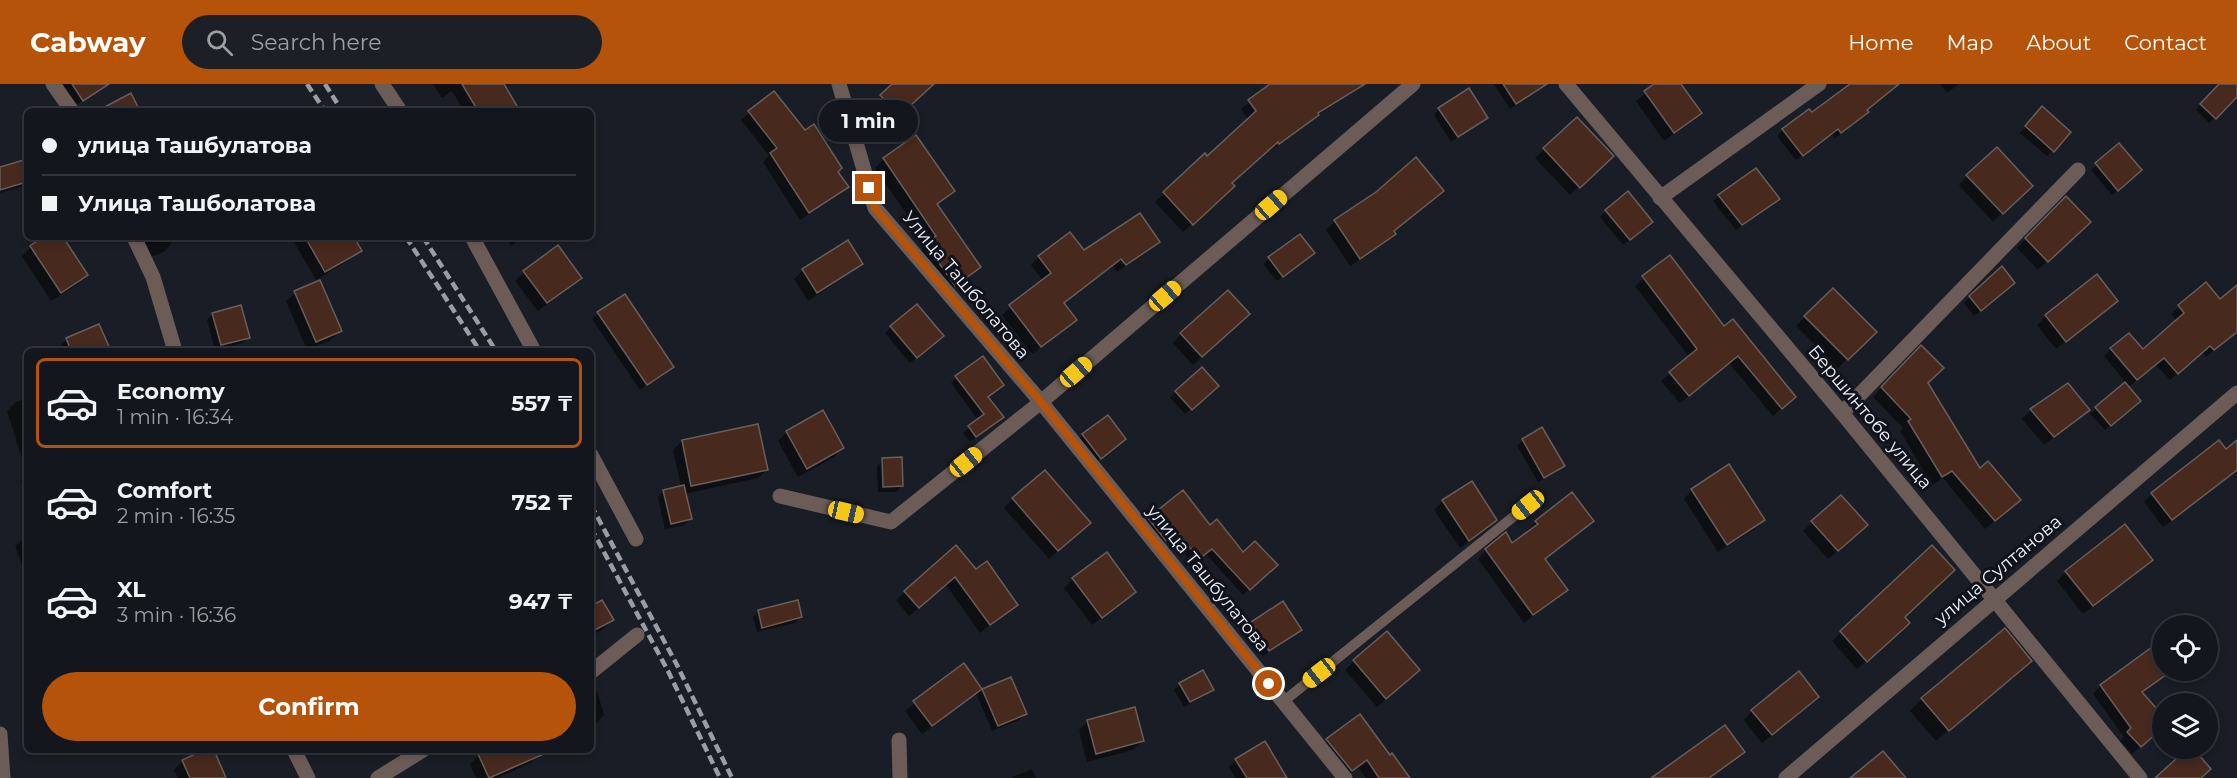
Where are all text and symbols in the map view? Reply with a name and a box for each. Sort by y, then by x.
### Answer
search box [182,15,602,69]
text: Cabway [30,25,146,59]
icon: search [203,26,236,59]
text: Search here [251,29,382,56]
text: Home [1848,30,1913,55]
text: Map [1946,30,1993,55]
text: About [2026,30,2091,55]
text: Contact [2124,30,2207,55]
callout: 1 min [820,101,918,143]
text: 1 min [841,109,896,133]
text: улица Ташбулатова [78,132,312,159]
route end [855,174,882,201]
car [1252,186,1290,224]
text: Улица Ташболатова [78,190,316,217]
street label: Улица Ташболатова [898,207,1034,363]
car [1146,277,1184,315]
street label: Бершинтобе улица [1803,341,1937,493]
car [1057,353,1095,391]
icon: car [45,376,99,430]
text: Economy [117,378,225,405]
text: 557 ₸ [511,390,573,417]
text: 1 min · 16:34 [117,405,233,429]
car [946,444,986,480]
icon: car [45,475,99,529]
text: Comfort [117,477,212,504]
car [1508,487,1548,523]
text: 752 ₸ [512,489,573,516]
car [826,499,866,525]
street label: улица Ташбулатова [1141,499,1274,656]
text: 2 min · 16:35 [117,504,235,528]
street label: улица Султанова [1929,511,2066,630]
icon: car [45,574,99,628]
text: XL [117,576,146,603]
text: 947 ₸ [509,588,573,615]
text: 3 min · 16:36 [117,603,236,627]
map controls [2152,615,2218,759]
button: locate [2152,615,2218,681]
car [1299,655,1339,691]
route start [1255,670,1282,697]
button: Confirm [42,672,576,741]
button: layers [2152,693,2218,759]

